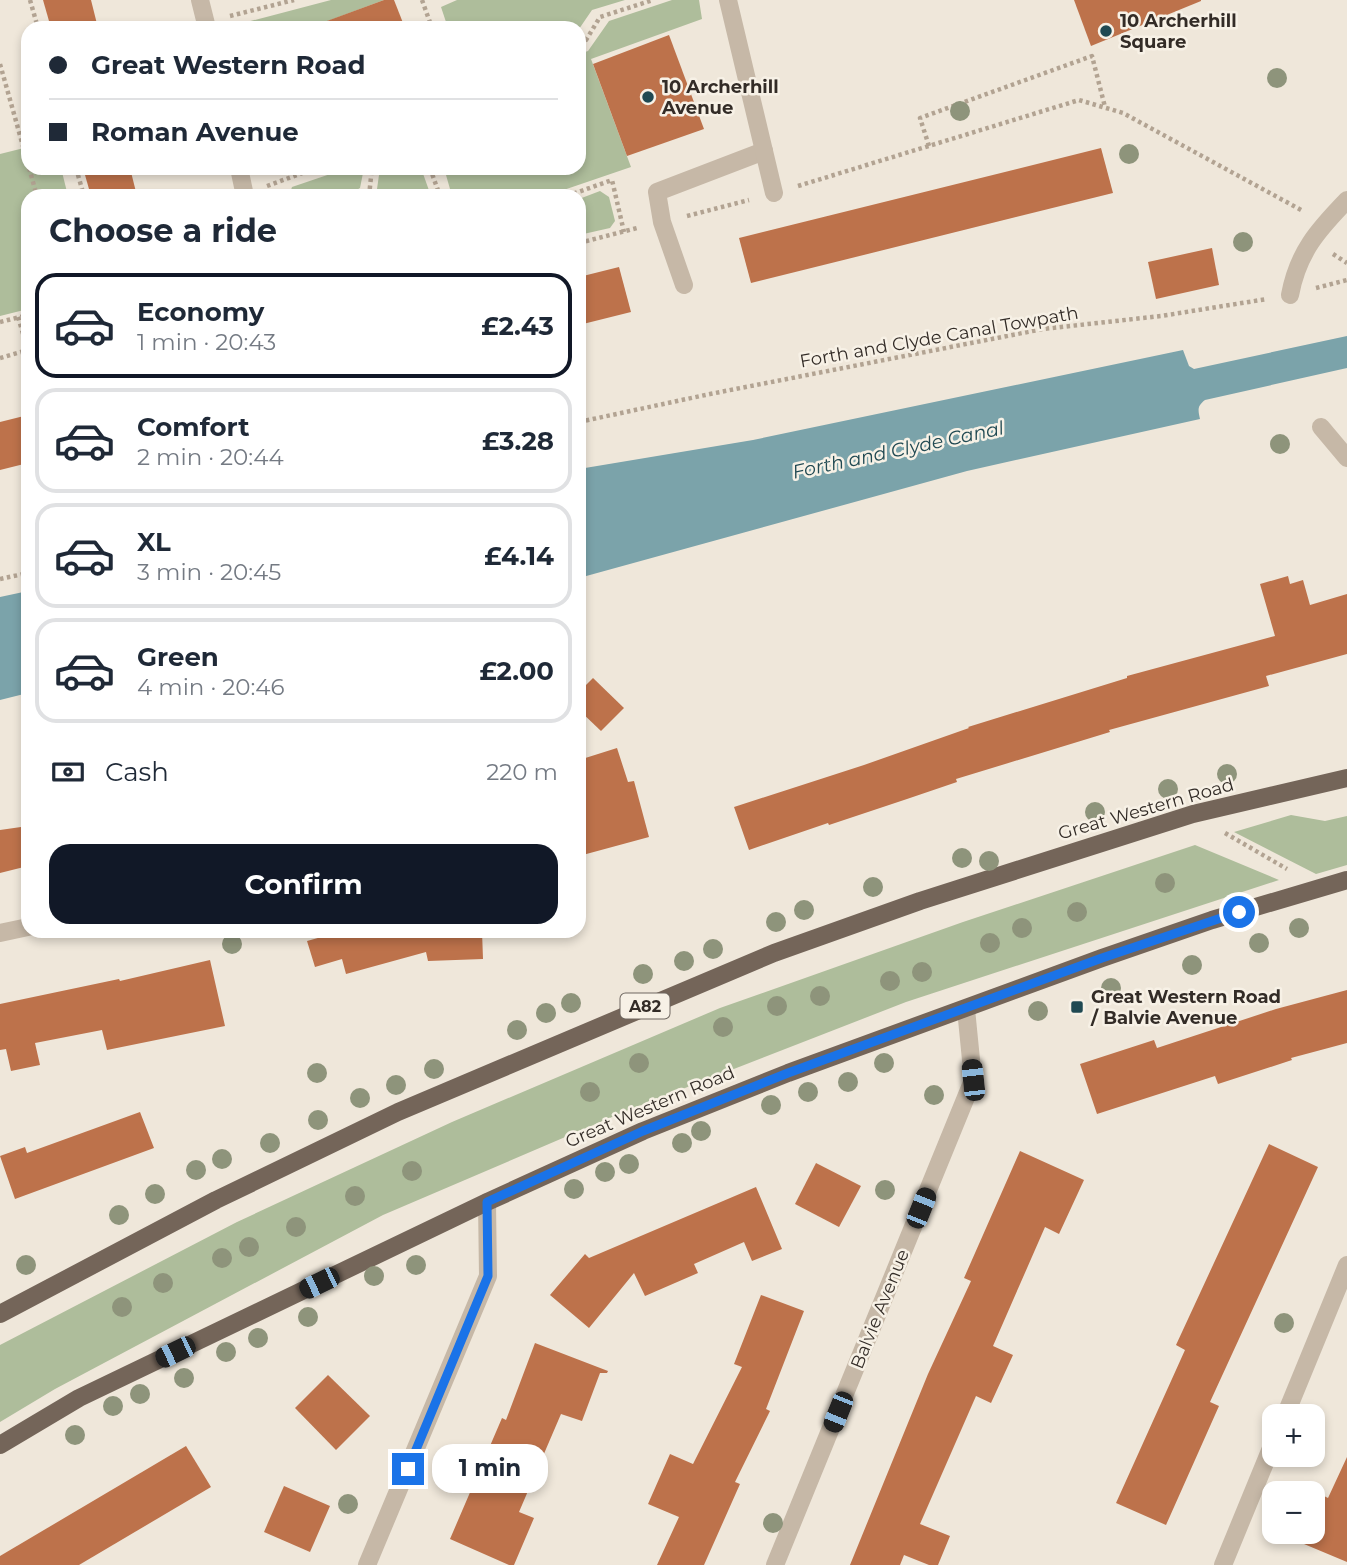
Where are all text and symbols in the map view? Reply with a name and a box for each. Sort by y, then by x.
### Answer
place label: 10 Archerhill Square [1120,10,1237,53]
marker: 10 Archerhill Square [1098,23,1114,39]
text: Great Western Road [91,49,366,81]
place label: 10 Archerhill Avenue [661,76,779,119]
marker: 10 Archerhill Avenue [640,89,656,105]
text: Roman Avenue [91,116,299,148]
text: Choose a ride [49,211,277,250]
icon: car [53,294,116,357]
text: Economy [137,296,264,328]
street label: Forth and Clyde Canal Towpath [798,302,1080,372]
text: £2.43 [481,310,554,342]
text: 1 min · 20:43 [137,328,276,356]
icon: car [53,409,116,472]
text: Comfort [137,411,249,443]
water label: Forth and Clyde Canal [790,416,1007,484]
text: £3.28 [482,425,554,457]
text: 2 min · 20:44 [137,443,284,471]
icon: car [53,524,116,587]
text: XL [137,526,171,558]
text: £4.14 [484,540,554,572]
text: 3 min · 20:45 [137,558,281,586]
icon: car [53,639,116,702]
text: Green [137,641,219,673]
text: £2.00 [480,655,554,687]
text: 4 min · 20:46 [137,673,285,701]
icon: cash [49,753,87,791]
text: Cash [105,756,169,788]
text: 220 m [486,758,558,786]
street label: Great Western Road [1056,773,1236,845]
button: Confirm [49,844,558,924]
route start [1223,896,1255,928]
place label: Great Western Road / Balvie Avenue [1090,986,1281,1029]
road number: A82 [620,994,670,1018]
marker: Great Western Road / Balvie Avenue [1069,999,1085,1015]
car [961,1058,986,1102]
street label: Great Western Road [562,1061,738,1153]
car [904,1185,939,1231]
street label: Balvie Avenue [846,1246,914,1372]
car [296,1264,343,1302]
car [152,1333,199,1371]
car [821,1389,856,1435]
map controls [1262,1404,1325,1544]
button: + [1262,1404,1325,1467]
callout: 1 min [432,1444,548,1494]
route end [392,1453,424,1485]
text: 1 min [459,1454,521,1482]
button: − [1262,1481,1325,1544]

